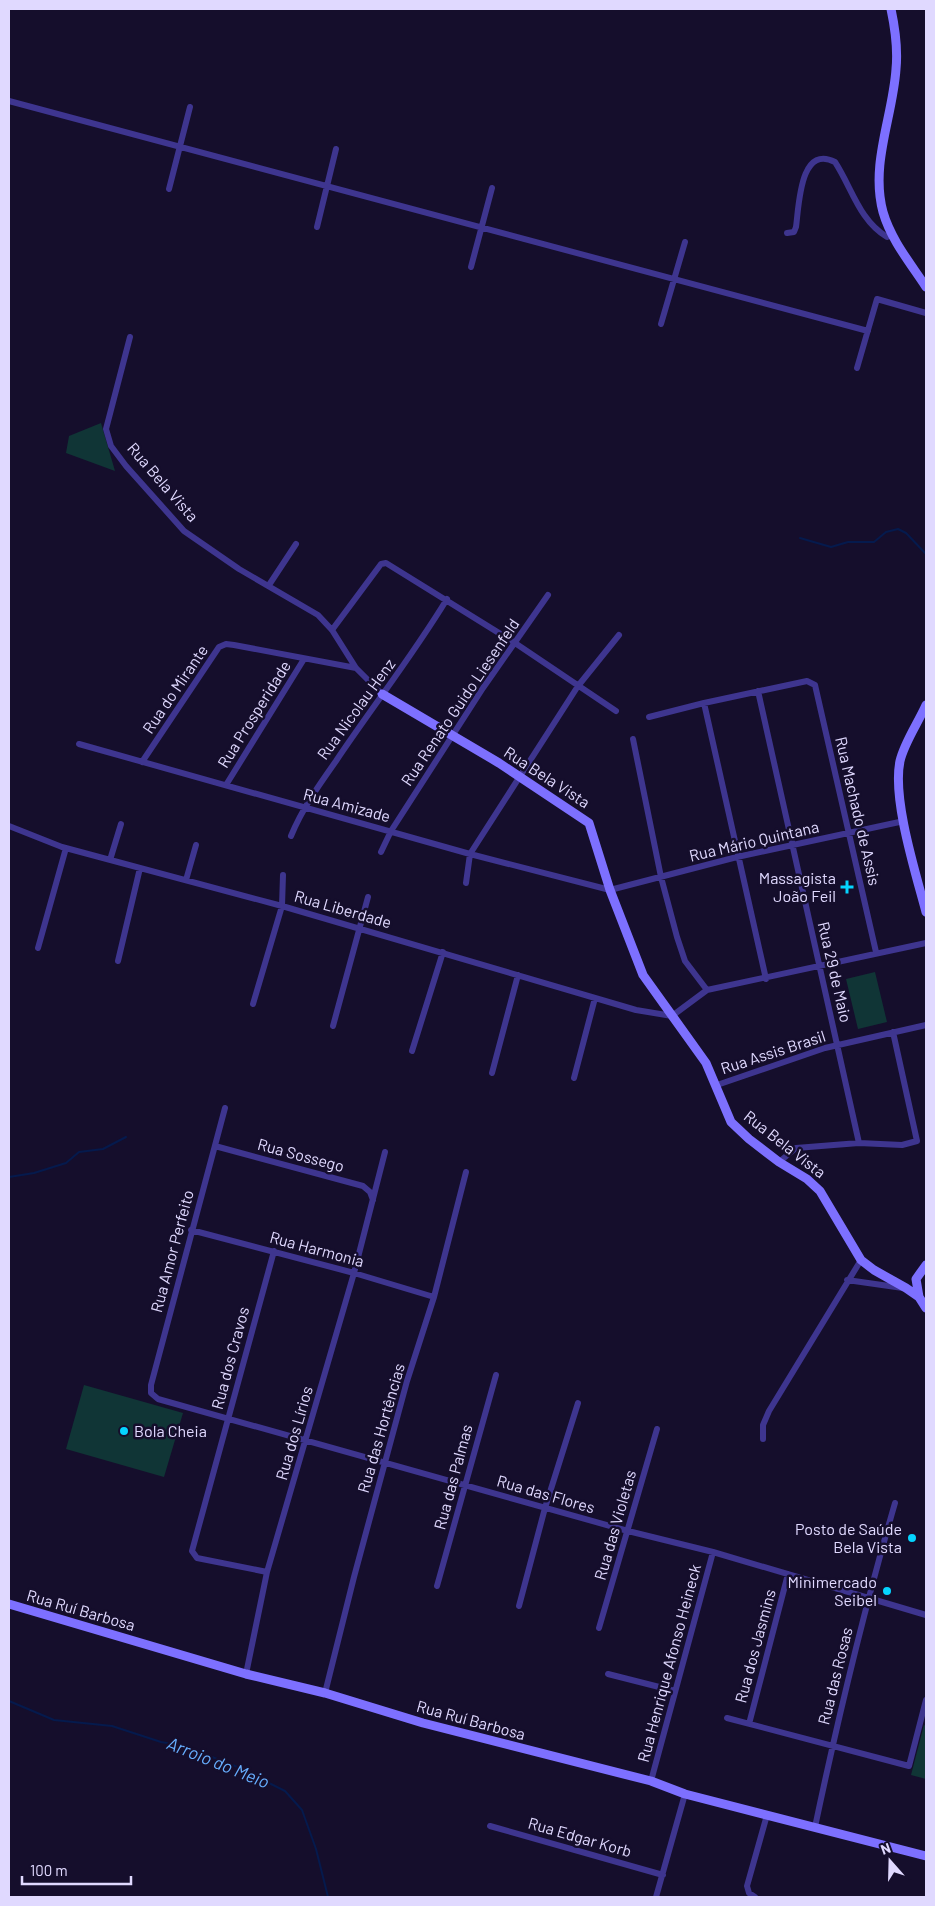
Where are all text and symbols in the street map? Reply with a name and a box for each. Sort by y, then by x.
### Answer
street label: Rua Bela Vista [124,438,203,525]
street label: Rua Renato Guido Liesenfeld [396,614,523,789]
street label: Rua do Mirante [138,641,211,737]
street label: Rua Nicolau Henz [313,655,399,763]
street label: Rua Prosperidade [213,657,294,771]
street label: Rua Machado de Assis [832,735,885,887]
street label: Rua Bela Vista [501,742,594,811]
street label: Rua Amizade [302,784,393,825]
street label: Rua Mário Quintana [687,816,821,865]
place label: Massagista João Feil [759,868,836,905]
marker: Massagista João Feil [840,880,854,894]
street label: Rua Liberdade [292,886,394,931]
street label: Rua 29 de Maio [815,920,856,1024]
street label: Rua Assis Brasil [718,1026,828,1077]
street label: Rua Bela Vista [741,1106,830,1181]
street label: Rua Sossego [256,1134,346,1175]
street label: Rua Amor Perfeito [146,1188,197,1314]
street label: Rua Harmonia [268,1227,366,1270]
street label: Rua dos Cravos [207,1304,252,1411]
street label: Rua das Hortências [353,1361,408,1495]
street label: Rua dos Lírios [271,1384,316,1482]
place label: Bola Cheia [134,1421,207,1440]
street label: Rua das Palmas [429,1422,476,1531]
marker: Bola Cheia [118,1425,130,1437]
street label: Rua das Violetas [590,1468,639,1582]
street label: Rua das Flores [495,1470,597,1517]
place label: Posto de Saúde Bela Vista [795,1519,902,1556]
marker: Posto de Saúde Bela Vista [906,1532,918,1544]
street label: Rua Henrique Afonso Heineck [633,1562,704,1764]
place label: Minimercado Seibel [787,1572,877,1609]
street label: Rua Ruí Barbosa [25,1585,138,1634]
marker: Minimercado Seibel [881,1585,893,1597]
street label: Rua dos Jasmins [730,1587,779,1705]
street label: Rua das Rosas [813,1625,856,1726]
street label: Rua Ruí Barbosa [415,1696,528,1743]
water label: Arroio do Meio [164,1732,273,1793]
street label: Rua Edgar Korb [526,1813,634,1860]
north arrow [865,1836,915,1886]
text: N [878,1839,893,1858]
scale bar [22,1854,131,1886]
text: 100 m [30,1861,68,1879]

